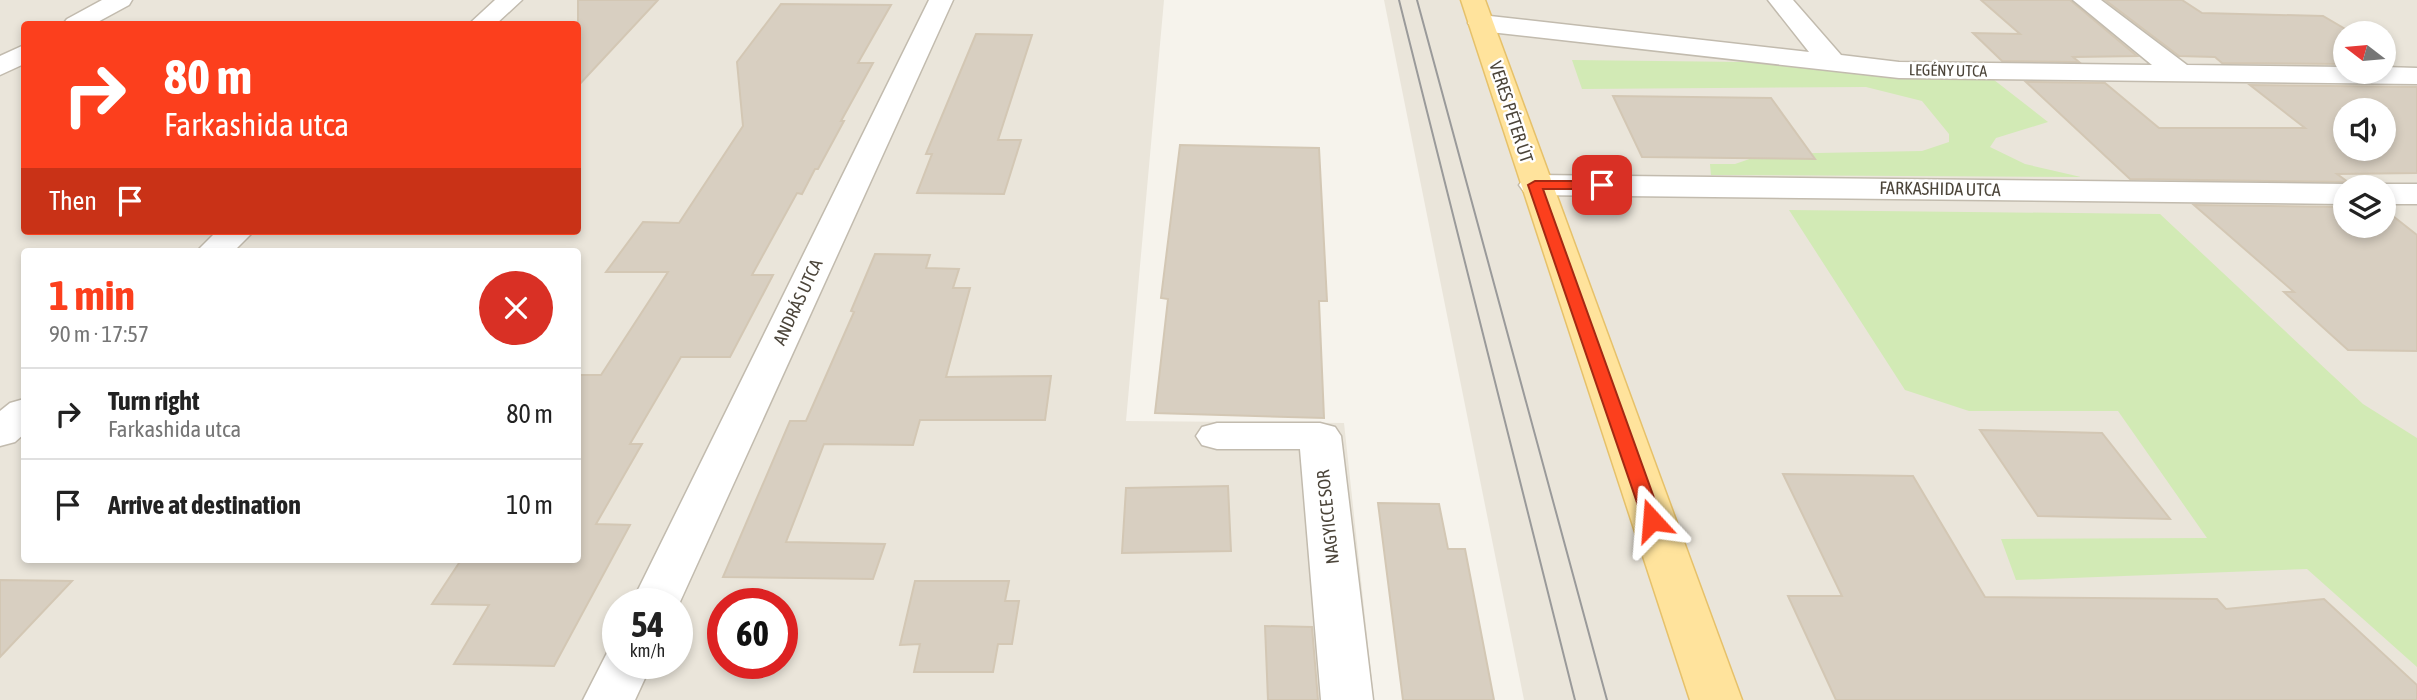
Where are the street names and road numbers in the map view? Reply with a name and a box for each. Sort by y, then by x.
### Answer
street label: VERES PÉTER ÚT [1485,59,1538,165]
street label: LEGÉNY UTCA [1909,60,1987,80]
street label: FARKASHIDA UTCA [1879,177,2001,200]
street label: ANDRÁS UTCA [768,255,827,348]
street label: NAGYICCE SOR [1312,469,1343,565]

